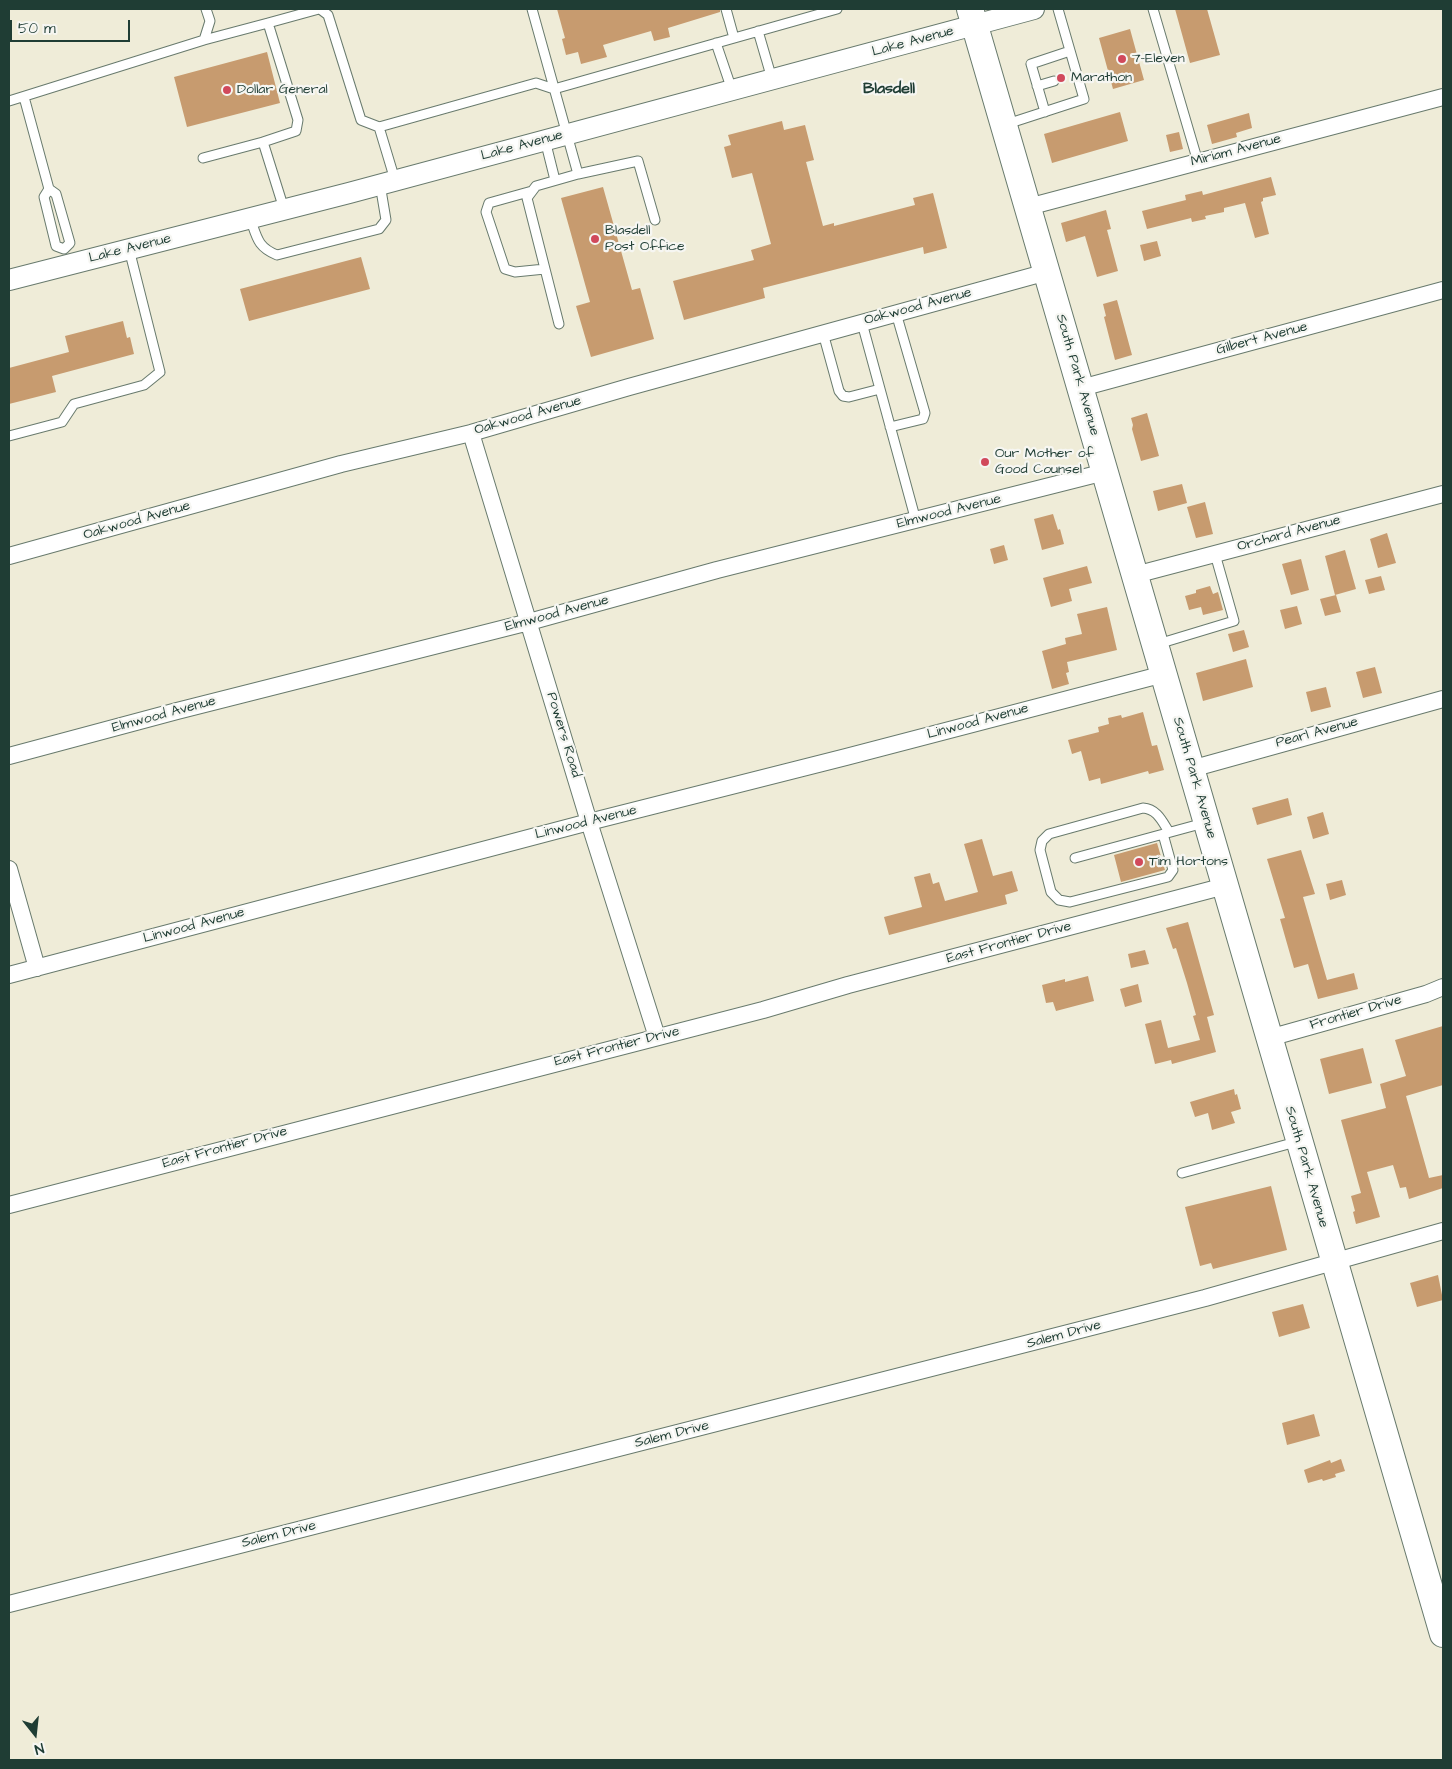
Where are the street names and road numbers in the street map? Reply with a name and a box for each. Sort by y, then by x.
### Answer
street label: Lake Avenue [870,23,956,61]
street label: Lake Avenue [479,127,565,165]
street label: Miriam Avenue [1189,131,1283,171]
street label: Lake Avenue [87,231,173,267]
street label: Oakwood Avenue [862,285,974,329]
street label: South Park Avenue [1052,312,1102,438]
street label: Gilbert Avenue [1214,319,1310,359]
street label: Oakwood Avenue [473,393,583,439]
street label: Elmwood Avenue [895,491,1003,533]
street label: Oakwood Avenue [82,498,192,544]
street label: Orchard Avenue [1236,512,1342,556]
street label: Elmwood Avenue [503,592,611,636]
street label: Powers Road [542,690,584,780]
street label: Elmwood Avenue [110,693,218,737]
street label: Linwood Avenue [926,700,1030,744]
street label: Pearl Avenue [1274,714,1360,752]
street label: South Park Avenue [1169,715,1219,841]
street label: Linwood Avenue [533,802,639,844]
street label: Linwood Avenue [142,904,246,948]
street label: East Frontier Drive [945,918,1073,968]
street label: Frontier Drive [1308,992,1404,1034]
street label: East Frontier Drive [553,1023,681,1071]
street label: South Park Avenue [1281,1104,1331,1230]
street label: East Frontier Drive [161,1123,289,1173]
street label: Salem Drive [1025,1317,1103,1353]
street label: Salem Drive [633,1418,711,1452]
street label: Salem Drive [240,1518,318,1552]

